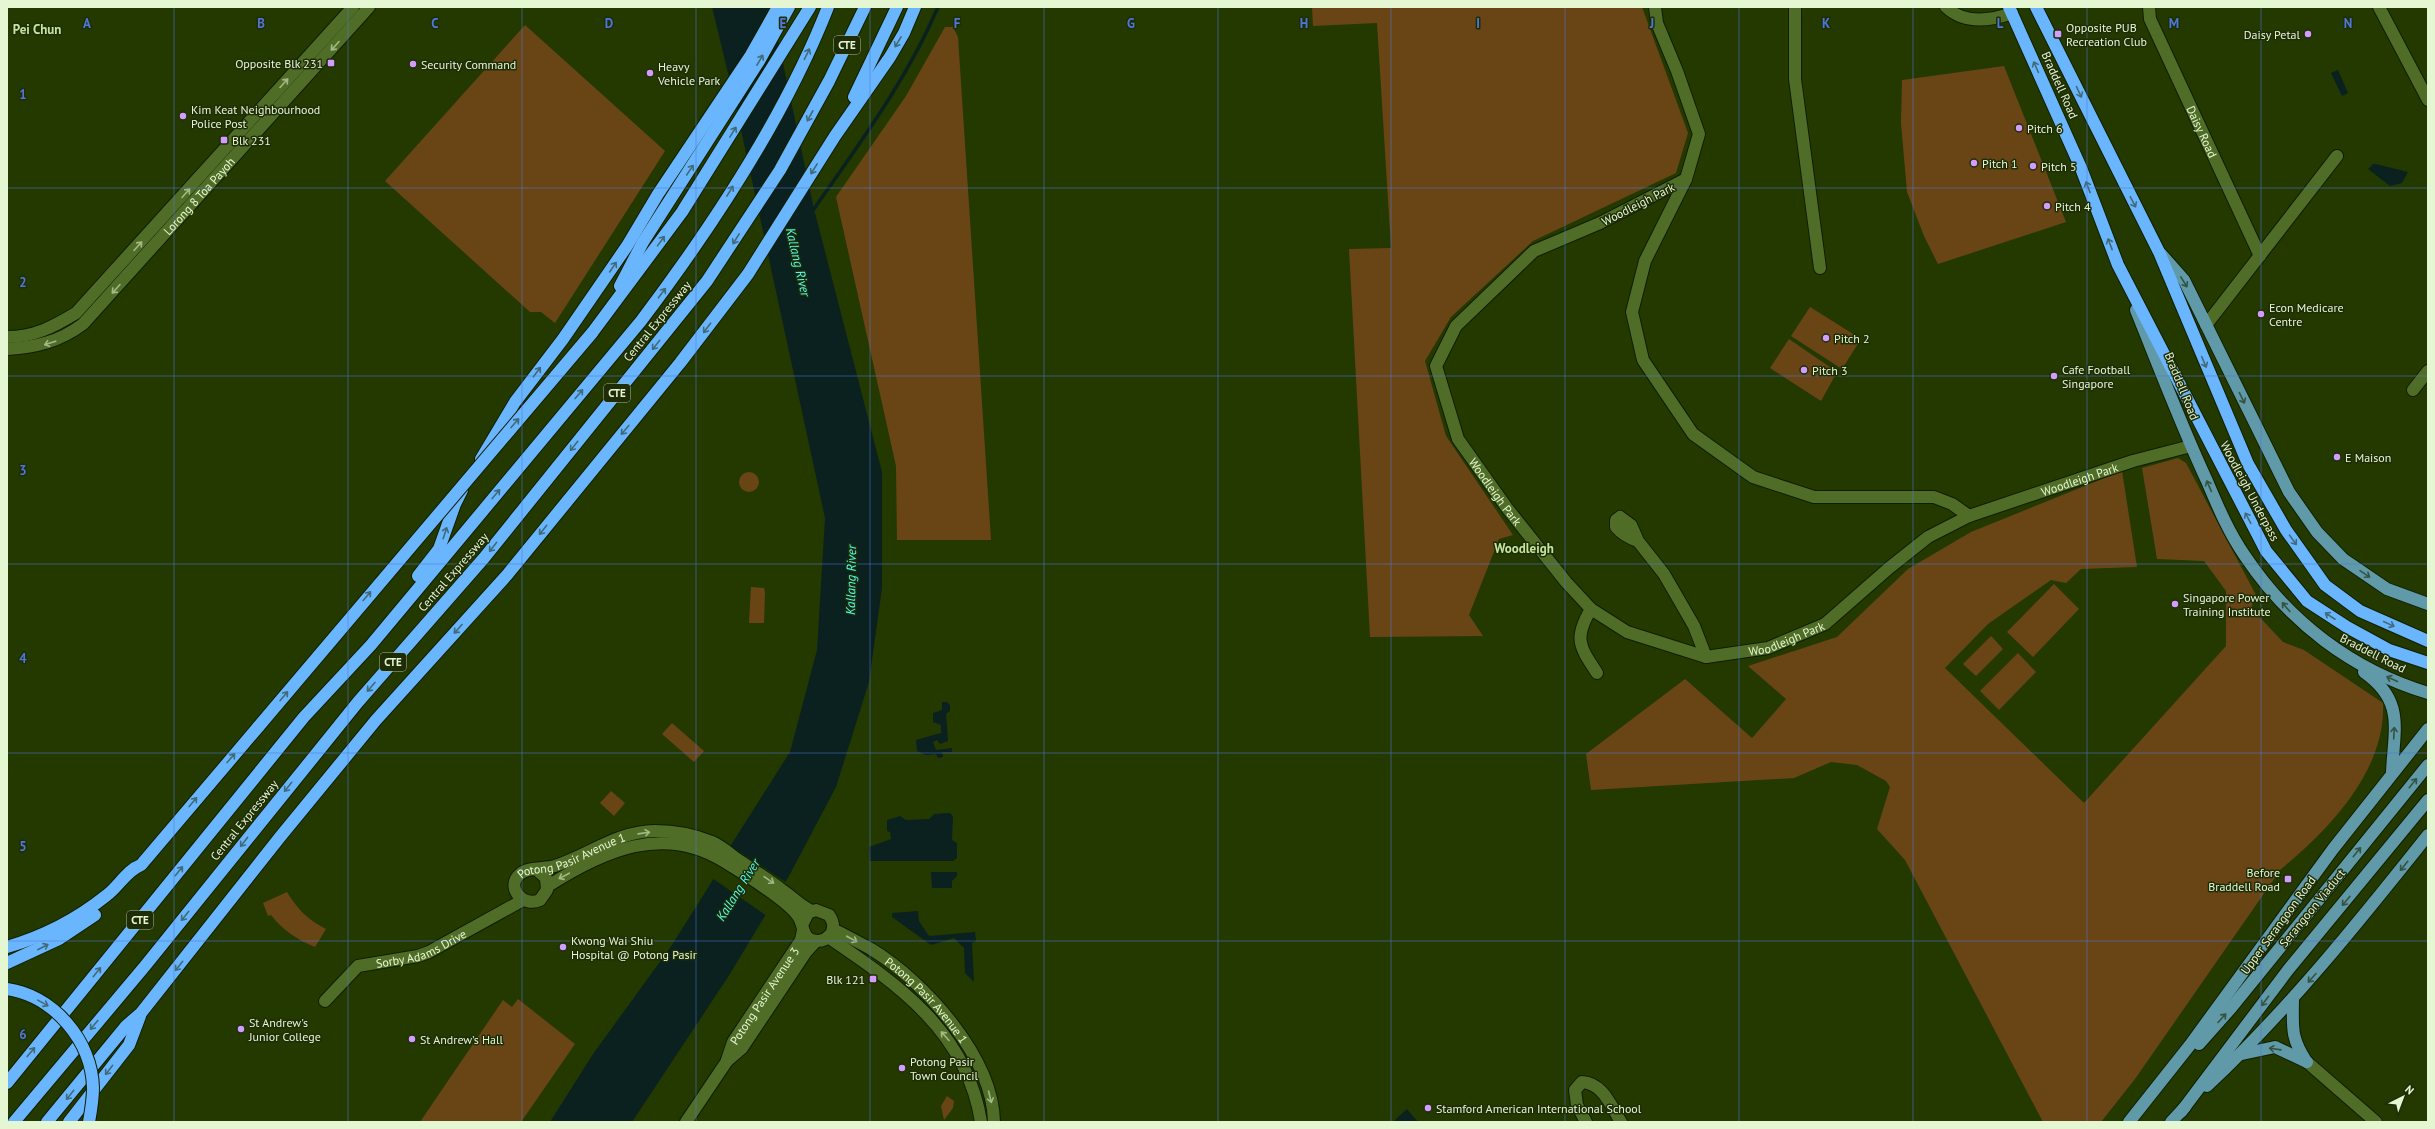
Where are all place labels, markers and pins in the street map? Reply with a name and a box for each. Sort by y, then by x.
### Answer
place label: Opposite PUB Recreation Club [2066,20,2147,49]
place label: Daisy Petal [2244,27,2300,42]
marker: Opposite PUB Recreation Club [2053,29,2063,39]
marker: Daisy Petal [2303,29,2313,39]
place label: Opposite Blk 231 [235,56,323,71]
place label: Security Command [421,57,516,72]
marker: Opposite Blk 231 [326,58,336,68]
marker: Security Command [408,59,418,69]
place label: Heavy Vehicle Park [657,59,721,88]
marker: Heavy Vehicle Park [645,68,655,78]
place label: Kim Keat Neighbourhood Police Post [191,102,320,131]
marker: Kim Keat Neighbourhood Police Post [178,111,188,121]
place label: Pitch 6 [2027,121,2063,136]
marker: Pitch 6 [2014,123,2024,133]
place label: Blk 231 [232,133,271,148]
marker: Blk 231 [219,135,229,145]
place label: Pitch 1 [1982,156,2018,171]
marker: Pitch 1 [1969,158,1979,168]
place label: Pitch 5 [2041,159,2077,174]
marker: Pitch 5 [2028,161,2038,171]
place label: Pitch 4 [2055,199,2091,214]
marker: Pitch 4 [2042,201,2052,211]
place label: Econ Medicare Centre [2269,300,2344,329]
marker: Econ Medicare Centre [2256,309,2266,319]
place label: Pitch 2 [1834,331,1870,346]
marker: Pitch 2 [1821,333,1831,343]
place label: Cafe Football Singapore [2062,362,2131,391]
place label: Pitch 3 [1812,363,1848,378]
marker: Pitch 3 [1799,365,1809,375]
marker: Cafe Football Singapore [2049,371,2059,381]
place label: E Maison [2345,450,2391,465]
marker: E Maison [2332,452,2342,462]
place label: Singapore Power Training Institute [2183,590,2271,619]
marker: Singapore Power Training Institute [2170,599,2180,609]
place label: Before Braddell Road [2208,865,2280,894]
marker: Before Braddell Road [2283,874,2293,884]
place label: Kwong Wai Shiu Hospital @ Potong Pasir [571,933,697,962]
marker: Kwong Wai Shiu Hospital @ Potong Pasir [558,942,568,952]
place label: Blk 121 [826,972,865,987]
marker: Blk 121 [868,974,878,984]
place label: St Andrew's Junior College [248,1015,321,1044]
marker: St Andrew's Junior College [236,1024,246,1034]
place label: St Andrew’s Hall [420,1032,504,1047]
marker: St Andrew’s Hall [407,1034,417,1044]
place label: Potong Pasir Town Council [910,1054,979,1083]
marker: Potong Pasir Town Council [897,1063,907,1073]
place label: Stamford American International School [1436,1101,1642,1116]
marker: Stamford American International School [1423,1103,1433,1113]

